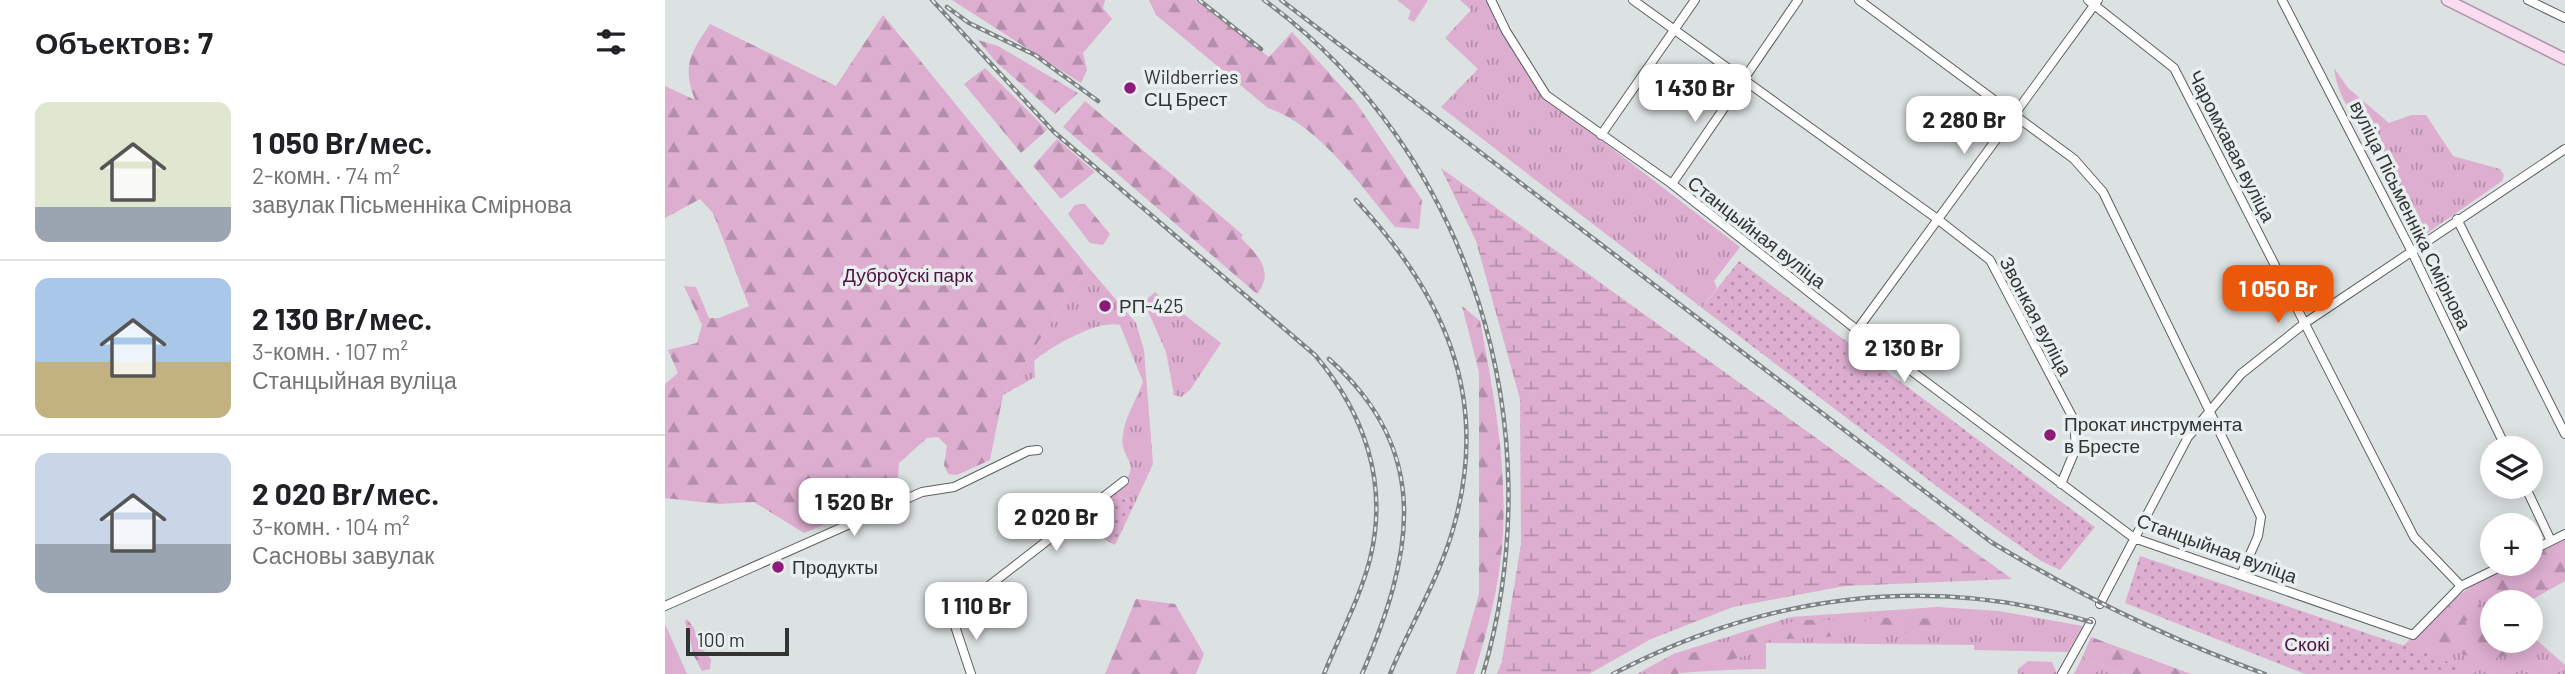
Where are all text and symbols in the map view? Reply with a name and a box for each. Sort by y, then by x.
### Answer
icon: filters [592,23,630,61]
text: Объектов: 7 [35,24,213,60]
pin: 1 430 Br [1623,64,1767,124]
place label: Wildberries СЦ Брест [1144,65,1238,110]
street label: Чаромхавая вуліца [2184,66,2281,226]
text: 1 430 Br [1655,73,1735,101]
marker: Wildberries СЦ Брест [1122,80,1138,96]
pin: 2 280 Br [1892,96,2036,156]
street label: вуліца Пісьменніка Смірнова [2346,97,2477,333]
text: 2 280 Br [1922,105,2006,133]
text: 1 050 Br/мес. [252,124,433,160]
icon: home [91,130,175,214]
text: 2-комн. · 74 m² [252,161,400,189]
street label: Станцыйная вуліца [1684,170,1831,293]
text: завулак Пісьменніка Смірнова [252,190,572,218]
street label: Звонкая вуліца [1995,252,2078,380]
park label: Дуброўскі парк [843,263,974,286]
pin: 1 050 Br [2206,266,2350,325]
text: 1 050 Br [2238,274,2318,302]
place label: РП-425 [1119,294,1183,317]
marker: РП-425 [1097,298,1113,314]
text: 2 130 Br/мес. [252,300,432,336]
icon: home [91,306,175,390]
pin: 2 130 Br [1832,324,1976,384]
text: 2 130 Br [1865,333,1943,361]
text: 3-комн. · 107 m² [252,337,408,365]
text: Станцыйная вуліца [252,366,457,394]
place label: Прокат инструмента в Бресте [2064,412,2243,457]
marker: Прокат инструмента в Бресте [2042,427,2058,443]
map controls [2480,436,2543,653]
button: layers [2480,436,2543,499]
text: 2 020 Br/мес. [252,475,439,511]
pin: 1 520 Br [782,478,926,538]
icon: home [91,481,175,565]
text: 1 520 Br [815,487,893,515]
pin: 2 020 Br [984,494,1128,553]
text: 2 020 Br [1014,502,1098,530]
street label: Станцыйная вуліца [2134,508,2301,587]
text: 3-комн. · 104 m² [252,512,410,540]
button: + [2480,513,2543,576]
text: Сасновы завулак [252,541,434,569]
place label: Продукты [792,555,878,578]
marker: Продукты [770,559,786,575]
pin: 1 110 Br [904,582,1048,642]
button: − [2480,590,2543,653]
text: 1 110 Br [941,591,1011,619]
scale bar [686,625,789,657]
text: 100 m [697,628,745,651]
park label: Скокі [2284,632,2330,655]

